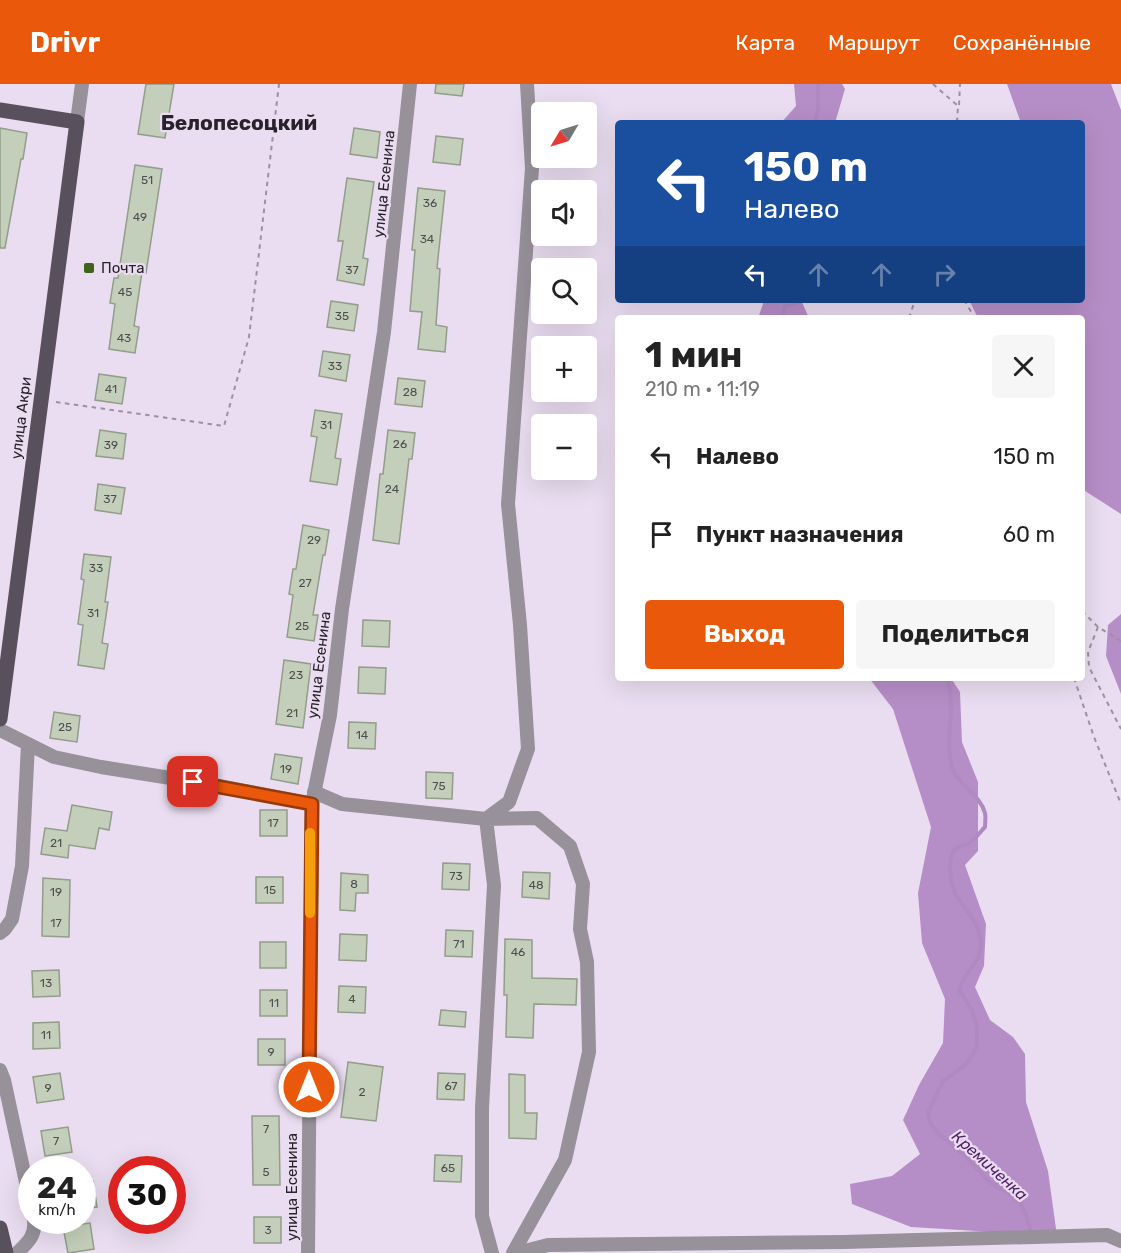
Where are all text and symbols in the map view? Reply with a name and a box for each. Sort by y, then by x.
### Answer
text: Drivr [30,26,100,59]
text: Карта [735,30,795,55]
text: Маршрут [828,30,920,55]
text: Сохранённые [953,30,1091,55]
north arrow [531,102,597,168]
map controls [531,102,597,480]
district label: Белопесоцкий [161,110,317,135]
street label: улица Есенина [369,129,399,239]
text: 150 m [744,142,868,192]
icon: left [645,144,723,222]
house number: 51 [141,173,153,187]
button: sound [531,180,597,246]
text: Налево [744,193,840,225]
house number: 36 [423,196,437,210]
house number: 49 [133,210,147,224]
house number: 34 [420,232,435,246]
button: search [531,258,597,324]
icon: left [739,258,772,291]
icon: ahead [802,258,835,291]
icon: ahead [865,258,898,291]
icon: right [928,258,961,291]
place label: Почта [101,259,145,277]
marker: Почта [82,261,96,275]
house number: 37 [345,263,359,277]
house number: 45 [118,285,132,299]
house number: 35 [335,309,349,323]
house number: 43 [117,331,131,345]
text: 1 мин [645,333,743,376]
button: close [992,335,1055,398]
button: + [531,336,597,402]
house number: 33 [328,359,342,373]
street label: улица Акри [7,376,35,460]
text: 210 m · 11:19 [645,377,760,401]
house number: 41 [105,382,117,396]
house number: 28 [403,385,417,399]
button: − [531,414,597,480]
house number: 31 [320,418,332,432]
house number: 26 [393,437,407,451]
house number: 39 [104,438,118,452]
icon: left [645,440,678,473]
text: Налево [696,443,779,470]
text: 150 m [994,443,1055,470]
house number: 24 [385,482,400,496]
house number: 37 [103,492,117,506]
icon: arrive [645,518,678,551]
text: Пункт назначения [696,521,904,548]
text: 60 m [1003,521,1055,548]
house number: 29 [307,533,321,547]
house number: 33 [89,561,103,575]
house number: 27 [298,576,312,590]
button: Выход [645,600,844,669]
button: Поделиться [856,600,1055,669]
house number: 31 [87,606,99,620]
street label: улица Есенина [303,610,335,720]
house number: 25 [295,619,309,633]
house number: 23 [289,668,303,682]
house number: 21 [286,706,298,720]
house number: 25 [58,720,72,734]
house number: 14 [356,728,369,742]
pin [167,756,218,807]
house number: 19 [280,762,292,776]
icon: arrive [176,765,209,798]
house number: 75 [432,779,446,793]
house number: 17 [267,816,279,830]
house number: 21 [50,836,62,850]
house number: 73 [449,869,463,883]
house number: 8 [350,877,358,891]
house number: 48 [528,878,544,892]
house number: 15 [264,883,276,897]
house number: 19 [50,885,62,899]
house number: 17 [50,916,62,930]
house number: 71 [453,937,465,951]
house number: 46 [511,945,525,959]
house number: 13 [40,976,52,990]
house number: 4 [348,992,356,1006]
house number: 11 [269,996,279,1010]
house number: 11 [41,1028,51,1042]
house number: 9 [267,1045,275,1059]
position arrow [277,1055,341,1119]
house number: 67 [444,1079,458,1093]
house number: 9 [44,1081,52,1095]
house number: 2 [358,1085,366,1099]
house number: 7 [263,1122,269,1136]
water label: Кремиченка [948,1127,1031,1204]
street label: улица Есенина [283,1133,301,1241]
house number: 7 [53,1134,59,1148]
speed limit sign: 30 [108,1156,186,1234]
house number: 65 [441,1161,455,1175]
house number: 5 [262,1165,270,1179]
text: 24 [37,1170,77,1206]
text: km/h [38,1201,76,1219]
house number: 3 [264,1223,272,1237]

